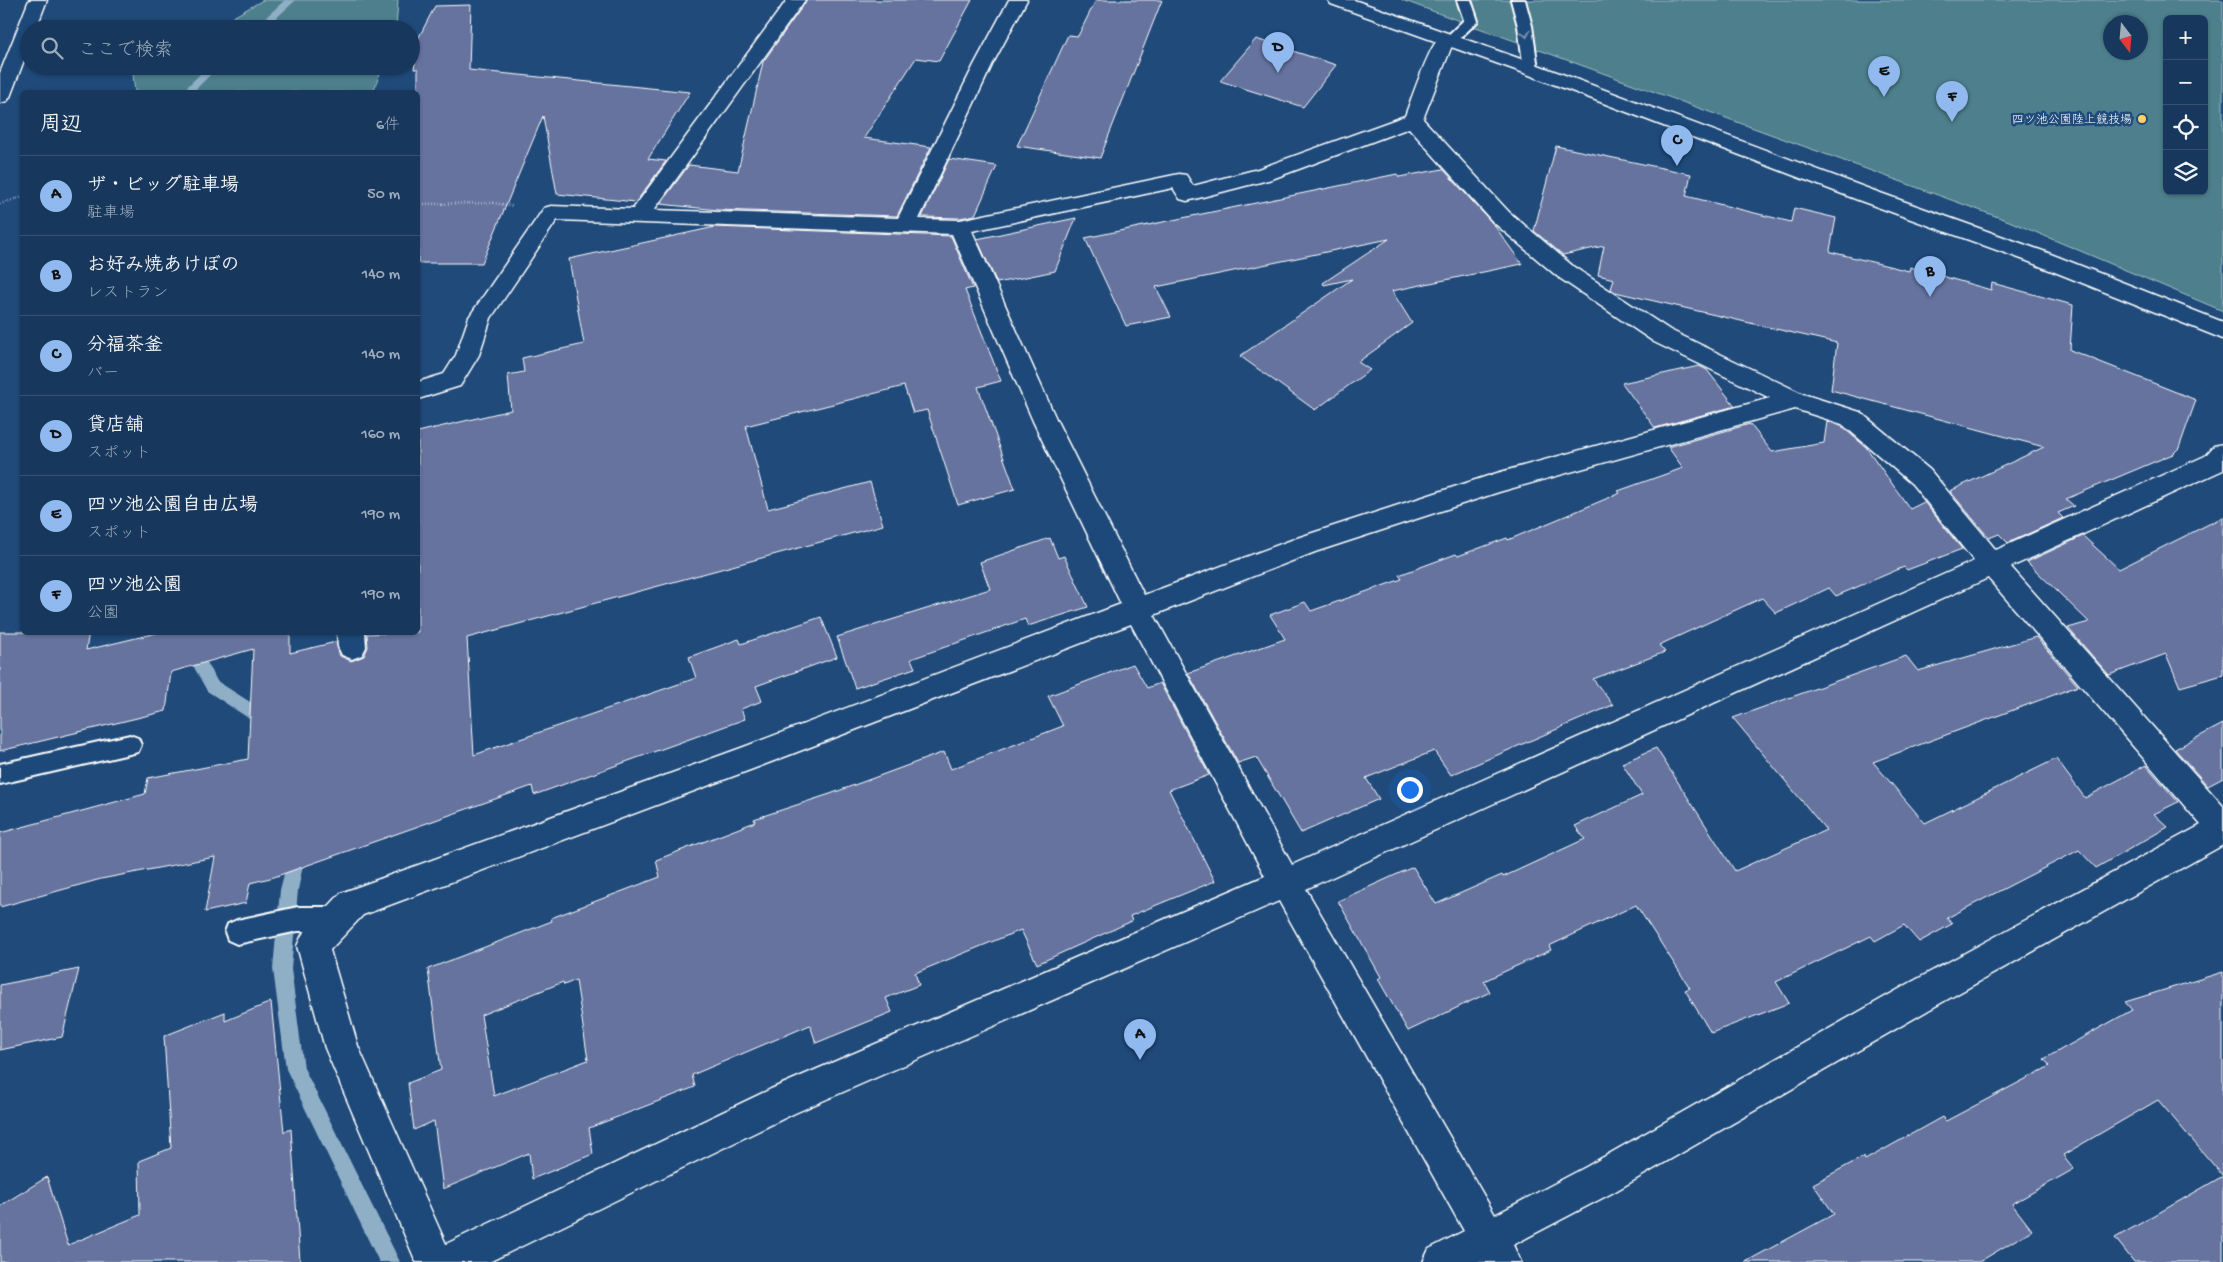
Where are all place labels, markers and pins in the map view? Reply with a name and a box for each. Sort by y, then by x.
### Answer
pin: D [1262,32,1294,73]
pin: E [1868,56,1900,97]
pin: F [1936,81,1968,122]
place label: 四ツ池公園陸上競技場 [2012,113,2132,128]
marker: 四ツ池公園陸上競技場 [2136,113,2148,125]
pin: C [1661,125,1693,166]
pin: B [1914,256,1946,297]
pin: A [1124,1019,1156,1060]

